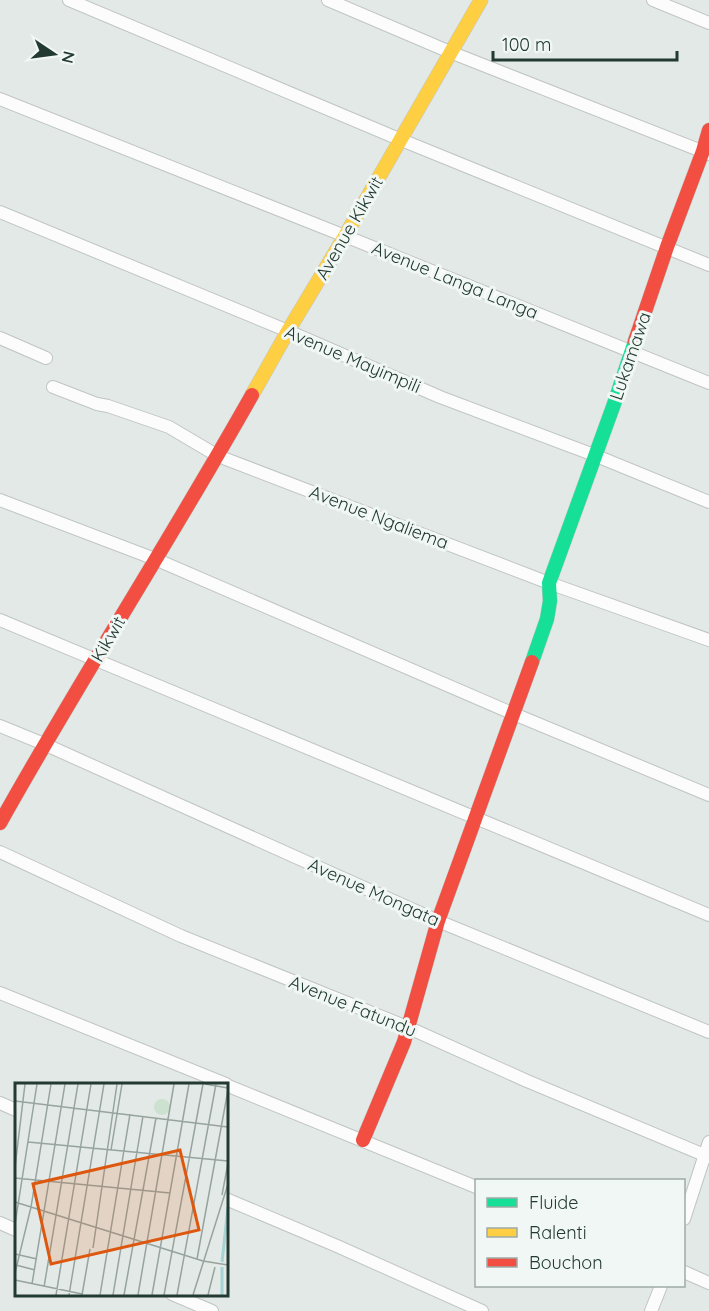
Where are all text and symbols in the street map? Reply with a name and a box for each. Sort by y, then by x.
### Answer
north arrow [24,24,84,84]
scale bar [493,24,678,62]
text: 100 m [502,33,551,56]
text: N [58,49,80,65]
street label: Avenue Kikwit [310,172,388,284]
street label: Avenue Langa Langa [369,236,541,324]
street label: Lukamawa [604,309,656,403]
street label: Avenue Mayimpili [282,320,424,398]
street label: Avenue Ngaliema [306,480,452,554]
street label: Kikwit [86,612,130,666]
street label: Avenue Mongata [305,853,443,931]
street label: Avenue Fatundu [286,970,420,1042]
inset map [15,1083,228,1296]
legend [475,1179,685,1287]
text: Fluide [529,1191,578,1214]
text: Ralenti [529,1221,587,1244]
text: Bouchon [529,1251,603,1274]

